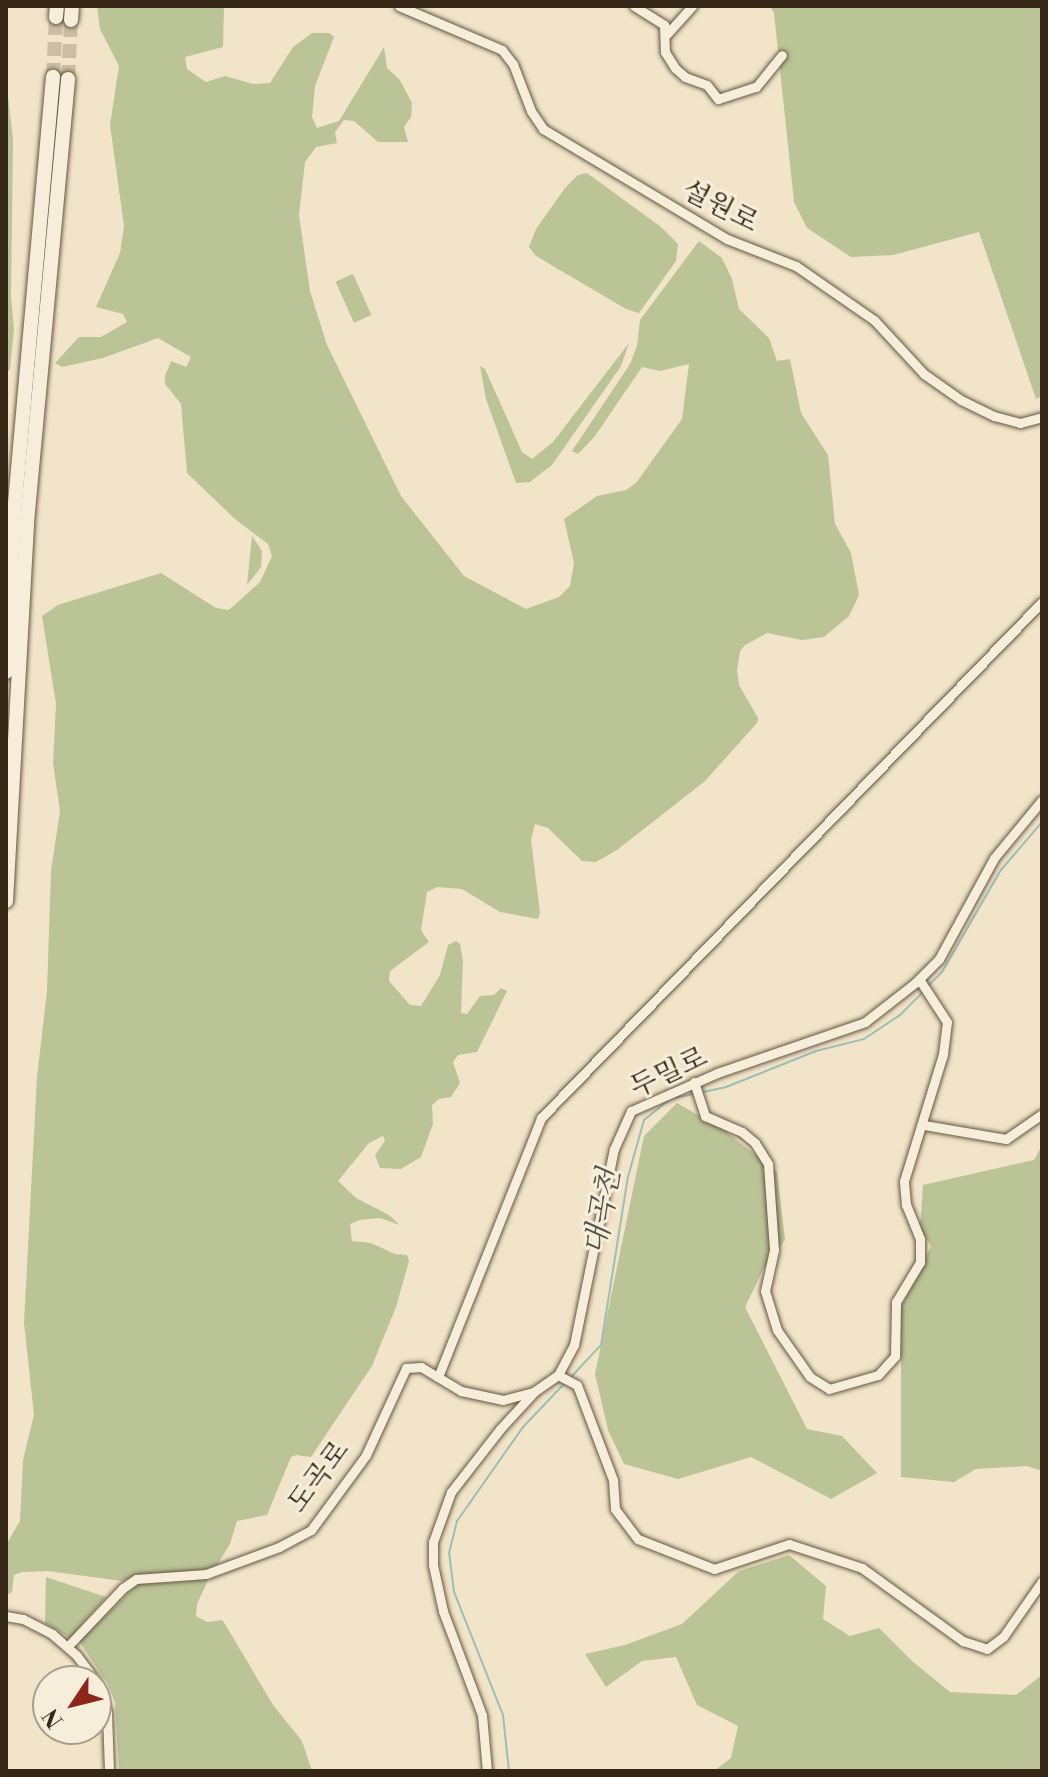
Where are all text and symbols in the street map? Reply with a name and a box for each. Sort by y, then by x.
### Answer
street label: 설원로 [676,174,764,240]
street label: 두밀로 [625,1041,713,1105]
water label: 대곡천 [578,1166,628,1258]
street label: 도곡로 [281,1434,357,1520]
north arrow [32,1665,112,1745]
text: N [38,1703,70,1733]

